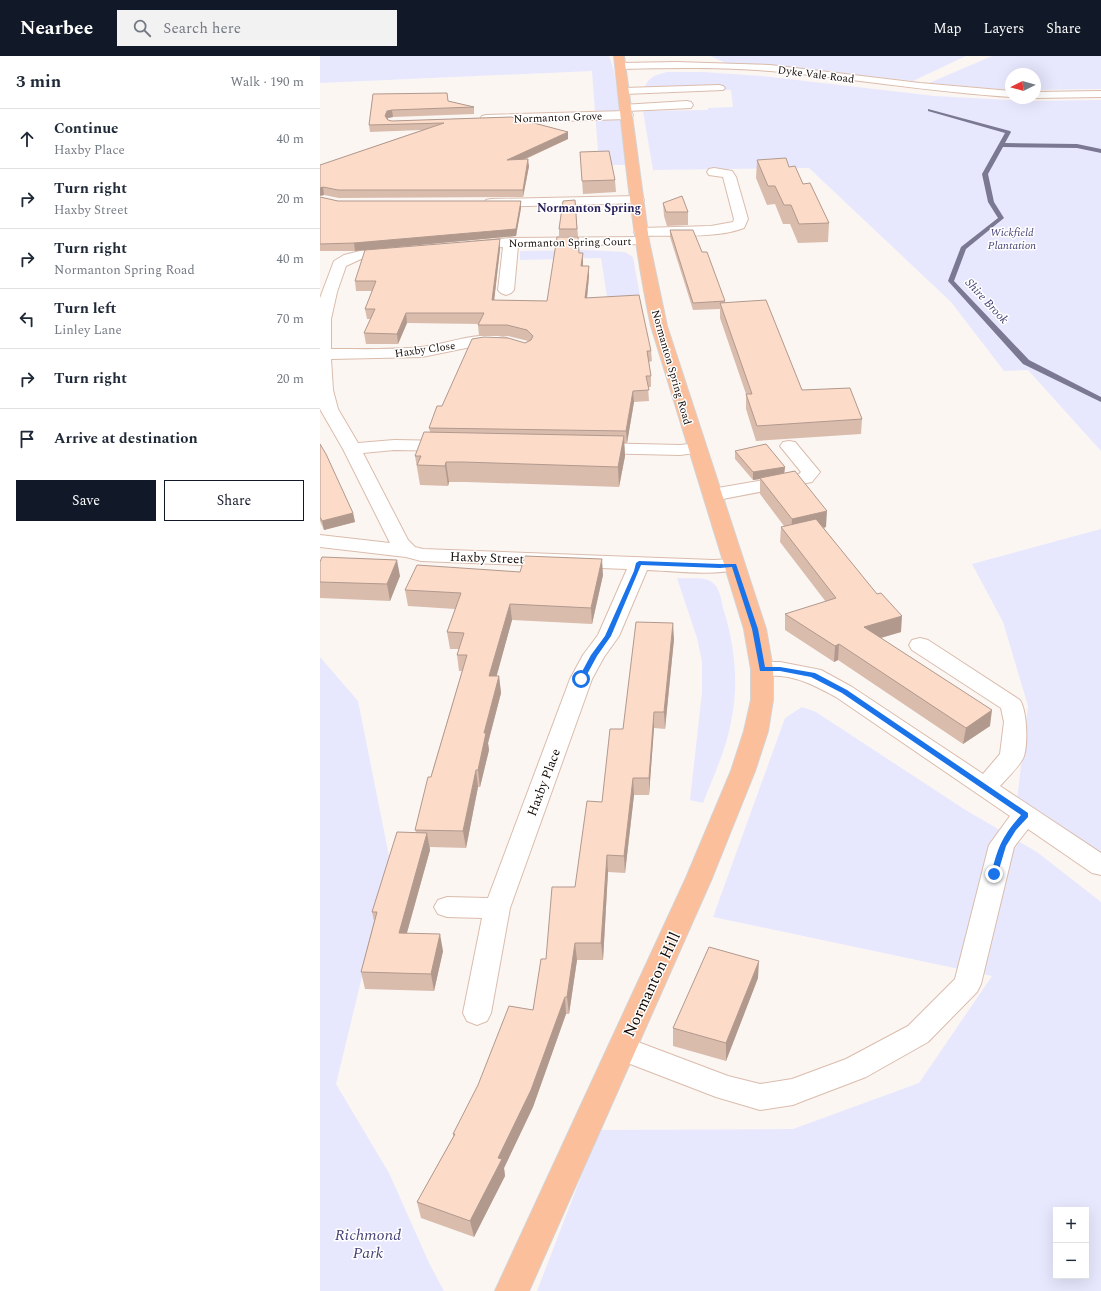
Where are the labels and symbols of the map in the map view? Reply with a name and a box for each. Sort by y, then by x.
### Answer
street label: Dyke Vale Road [777,61,855,88]
north arrow [1005,68,1041,104]
street label: Normanton Grove [513,107,603,128]
district label: Normanton Spring [537,199,641,218]
park label: Wickfield Plantation [988,224,1036,254]
street label: Normanton Spring Court [509,233,632,252]
water label: Shire Brook [960,274,1013,329]
street label: Normanton Spring Road [647,308,696,427]
street label: Haxby Close [394,337,456,362]
street label: Haxby Street [450,547,525,569]
route start [572,670,590,688]
street label: Haxby Place [522,746,566,819]
route end [985,865,1003,883]
street label: Normanton Hill [617,928,687,1041]
park label: Richmond Park [335,1223,401,1265]

